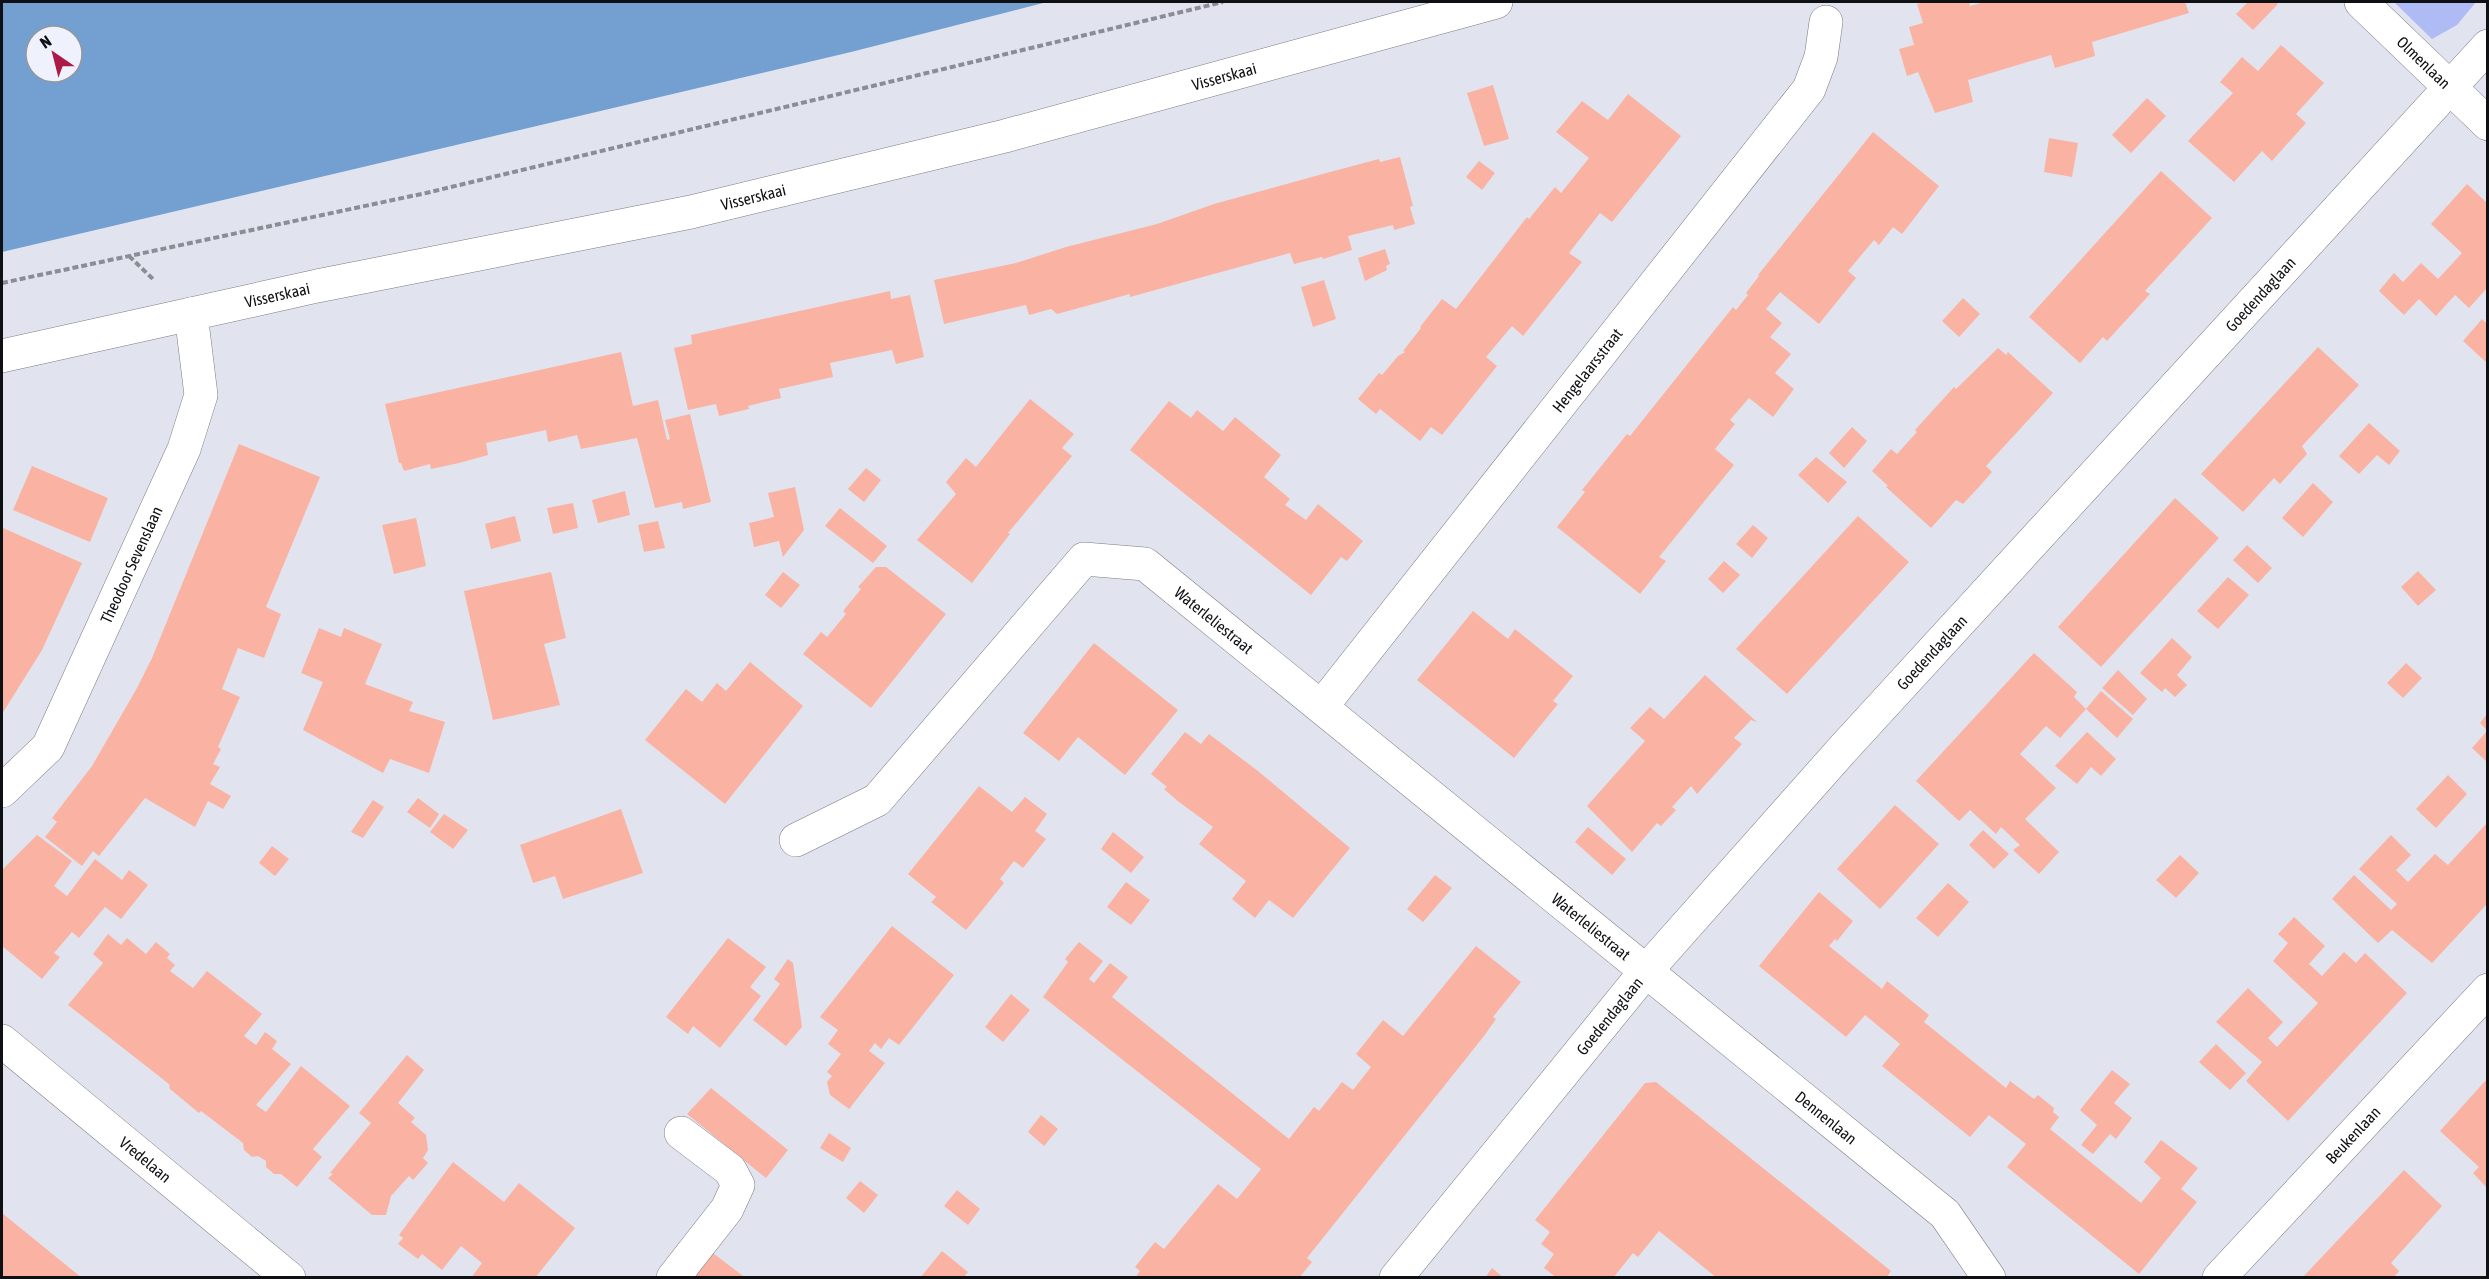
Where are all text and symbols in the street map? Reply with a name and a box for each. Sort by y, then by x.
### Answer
north arrow [24,24,84,84]
text: N [36,32,54,52]
street label: Olmenlaan [2393,33,2454,92]
street label: Visserskaai [1190,59,1258,94]
street label: Visserskaai [719,180,788,213]
street label: Goedendaglaan [2222,253,2299,335]
street label: Visserskaai [243,279,312,311]
street label: Hengelaarsstraat [1549,324,1626,416]
street label: Theodoor Sevenslaan [97,503,166,626]
street label: Waterleliestraat [1171,583,1257,657]
street label: Goedendaglaan [1893,611,1970,693]
street label: Waterleliestraat [1548,889,1634,964]
street label: Goedendaglaan [1573,974,1646,1058]
street label: Dennenlaan [1792,1087,1861,1148]
street label: Beukenlaan [2322,1103,2384,1167]
street label: Vredelaan [116,1133,175,1186]

